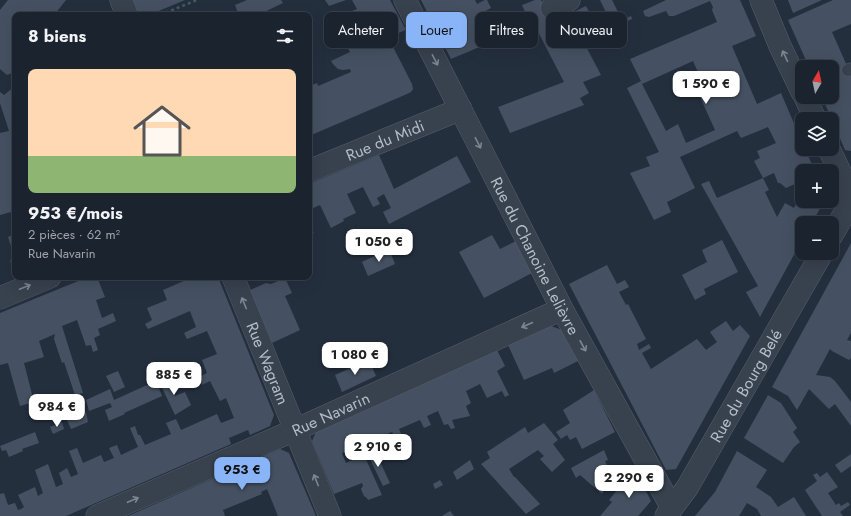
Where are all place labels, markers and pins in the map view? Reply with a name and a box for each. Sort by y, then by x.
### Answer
pin: 1 590 € [669,71,743,105]
pin: 1 050 € [342,229,416,263]
pin: 1 080 € [318,342,392,376]
pin: 885 € [146,362,202,396]
pin: 984 € [29,394,85,428]
pin: 2 910 € [341,434,415,468]
pin: 953 € [214,457,270,491]
pin: 2 290 € [592,465,666,499]

